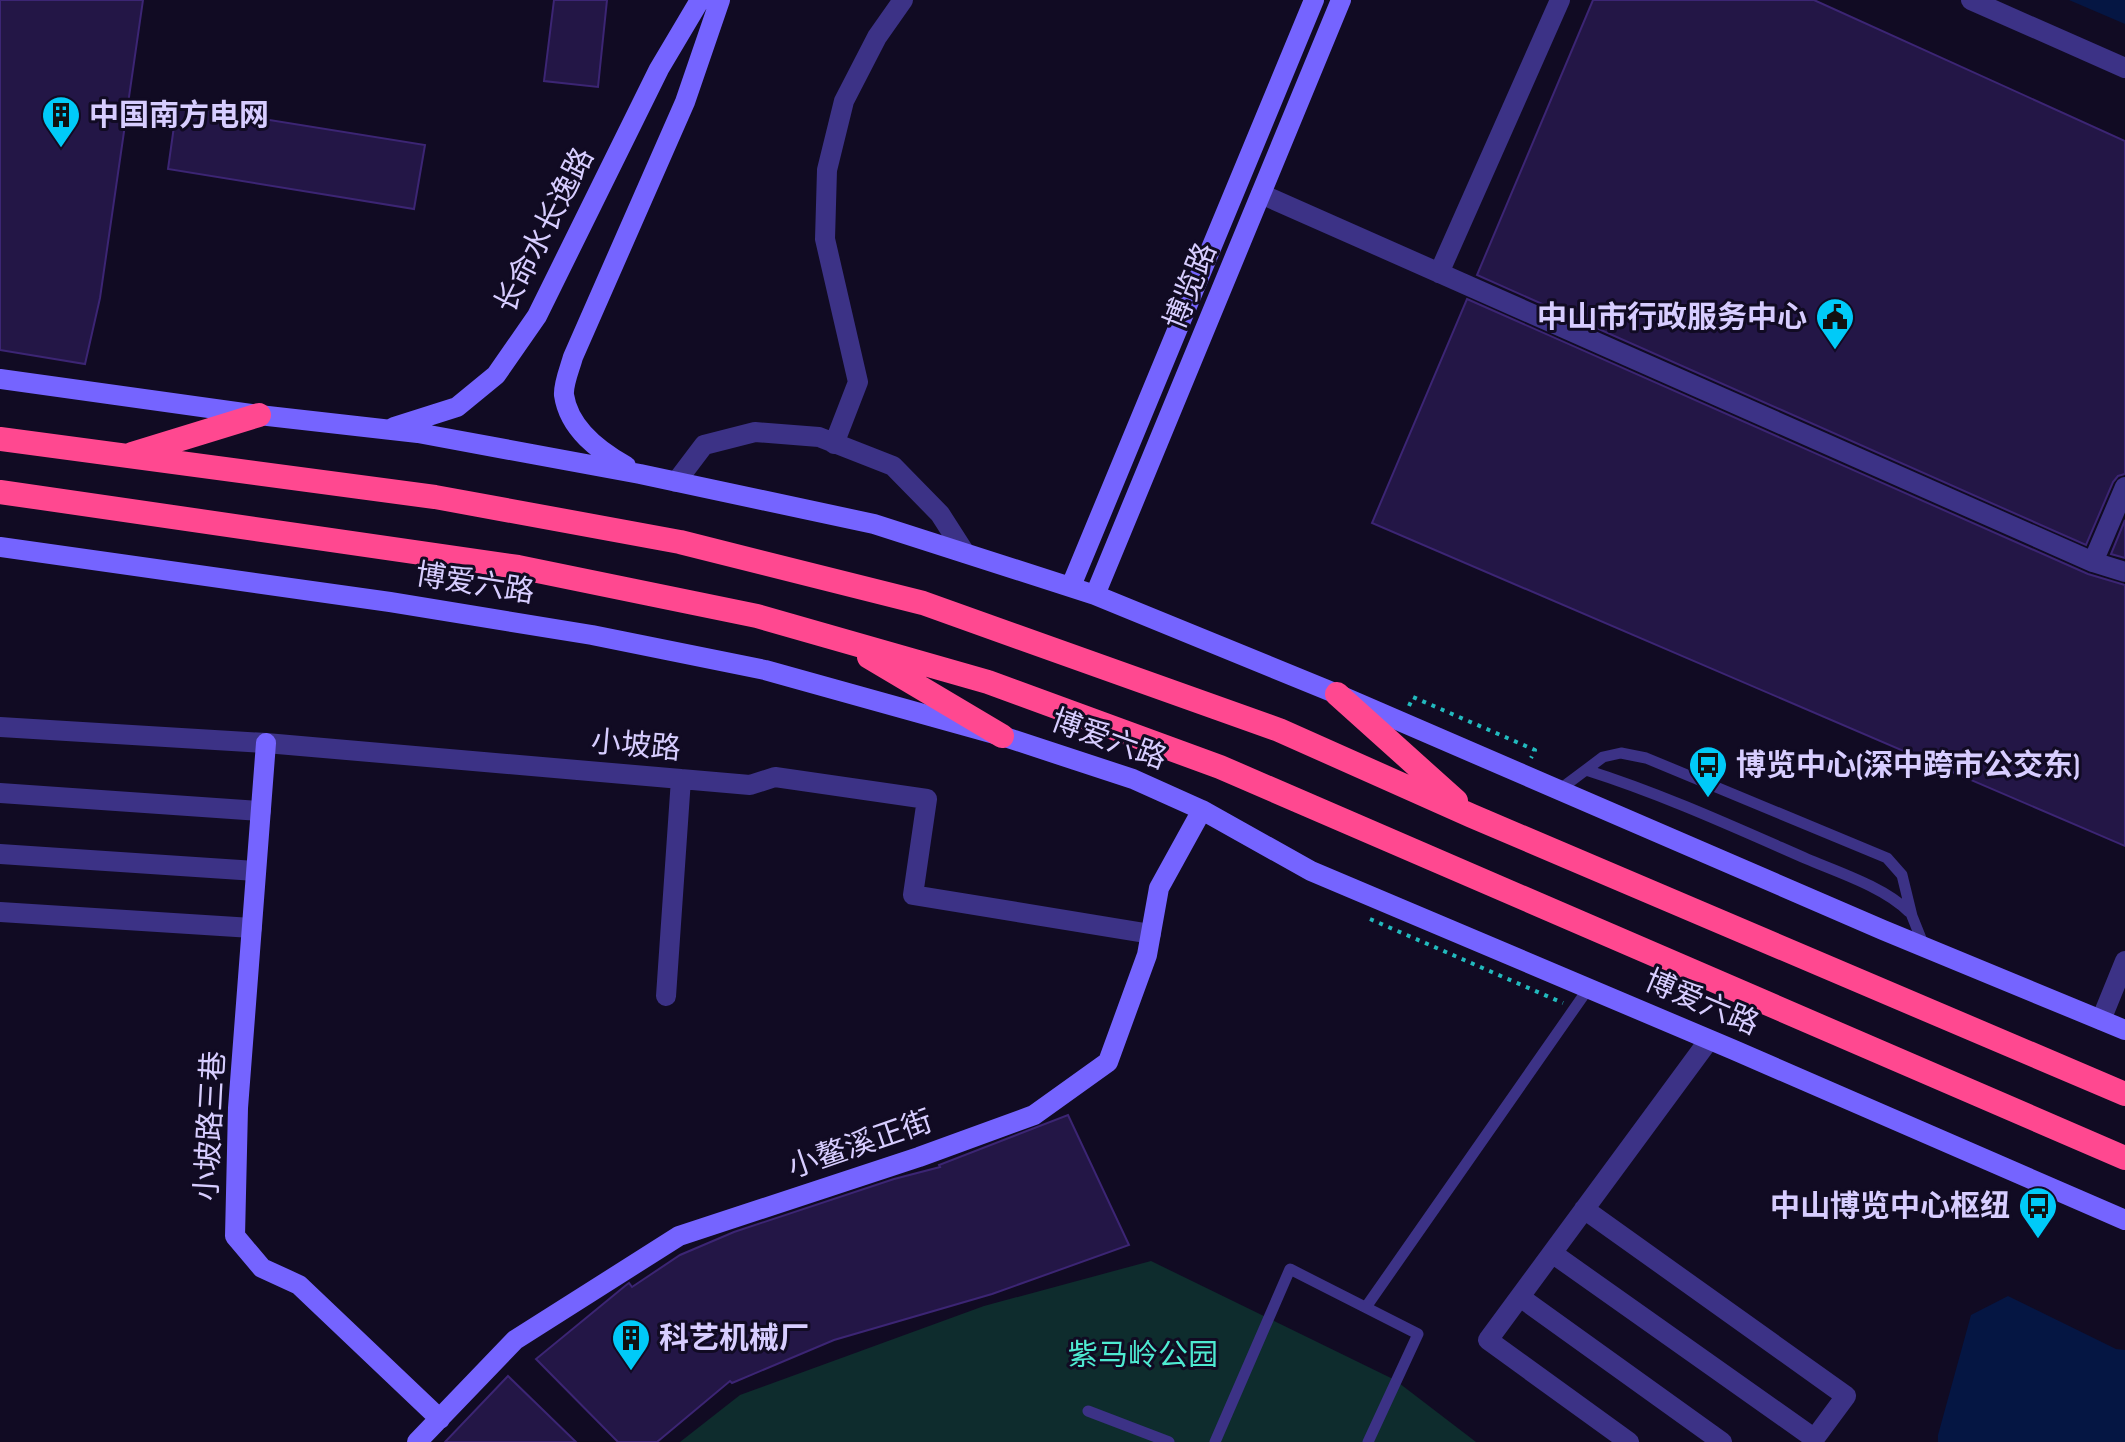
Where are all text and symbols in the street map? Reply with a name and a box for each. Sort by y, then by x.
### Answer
building icon: 中国南方电网 [40,94,82,149]
place label: 中国南方电网 [89,98,269,134]
street label: 长命水长逸路 [488,142,602,319]
street label: 博览路 [1157,238,1224,335]
public building icon: 中山市行政服务中心 [1814,296,1856,351]
place label: 中山市行政服务中心 [1537,300,1807,336]
street label: 博爱六路 [413,557,537,611]
street label: 博爱六路 [1046,703,1171,777]
street label: 小坡路 [590,724,682,768]
bus stop icon: 博览中心(深中跨市公交东) [1687,744,1729,799]
place label: 博览中心(深中跨市公交东) [1736,748,2080,784]
street label: 博爱六路 [1639,963,1764,1043]
street label: 小坡路三巷 [189,1050,233,1202]
street label: 小鳌溪正街 [784,1104,937,1186]
bus stop icon: 中山博览中心枢纽 [2017,1185,2059,1240]
place label: 中山博览中心枢纽 [1770,1189,2010,1225]
building icon: 科艺机械厂 [610,1317,652,1372]
place label: 科艺机械厂 [659,1321,809,1357]
park label: 紫马岭公园 [1068,1338,1218,1374]

